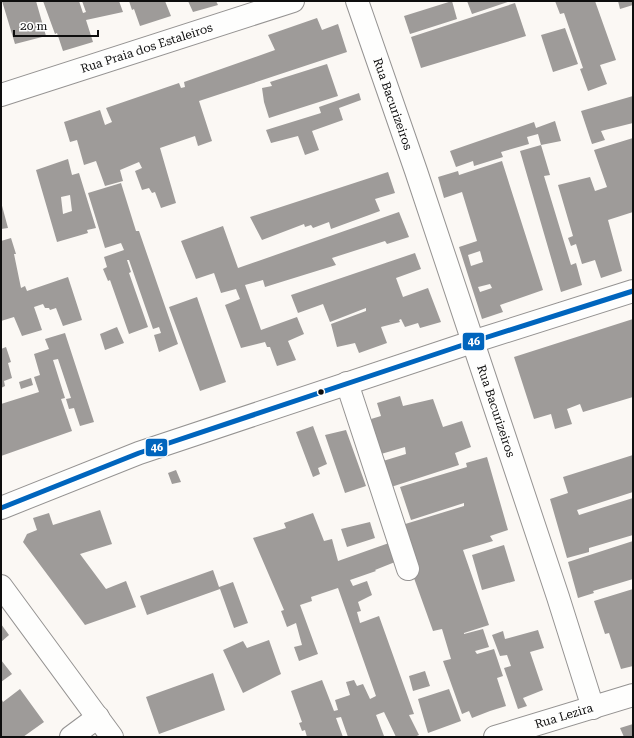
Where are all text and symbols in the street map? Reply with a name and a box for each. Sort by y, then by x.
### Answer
scale bar [14,12,98,38]
text: 20 m [20,19,47,33]
street label: Rua Praia dos Estaleiros [79,20,215,76]
street label: Rua Bacurizeiros [370,56,415,152]
line badge: 46 [462,332,485,351]
text: 46 [468,335,480,348]
street label: Rua Bacurizeiros [474,363,518,459]
unlabelled marker [316,387,326,397]
line badge: 46 [145,438,168,457]
text: 46 [151,441,163,454]
street label: Rua Lezira [533,700,595,731]

